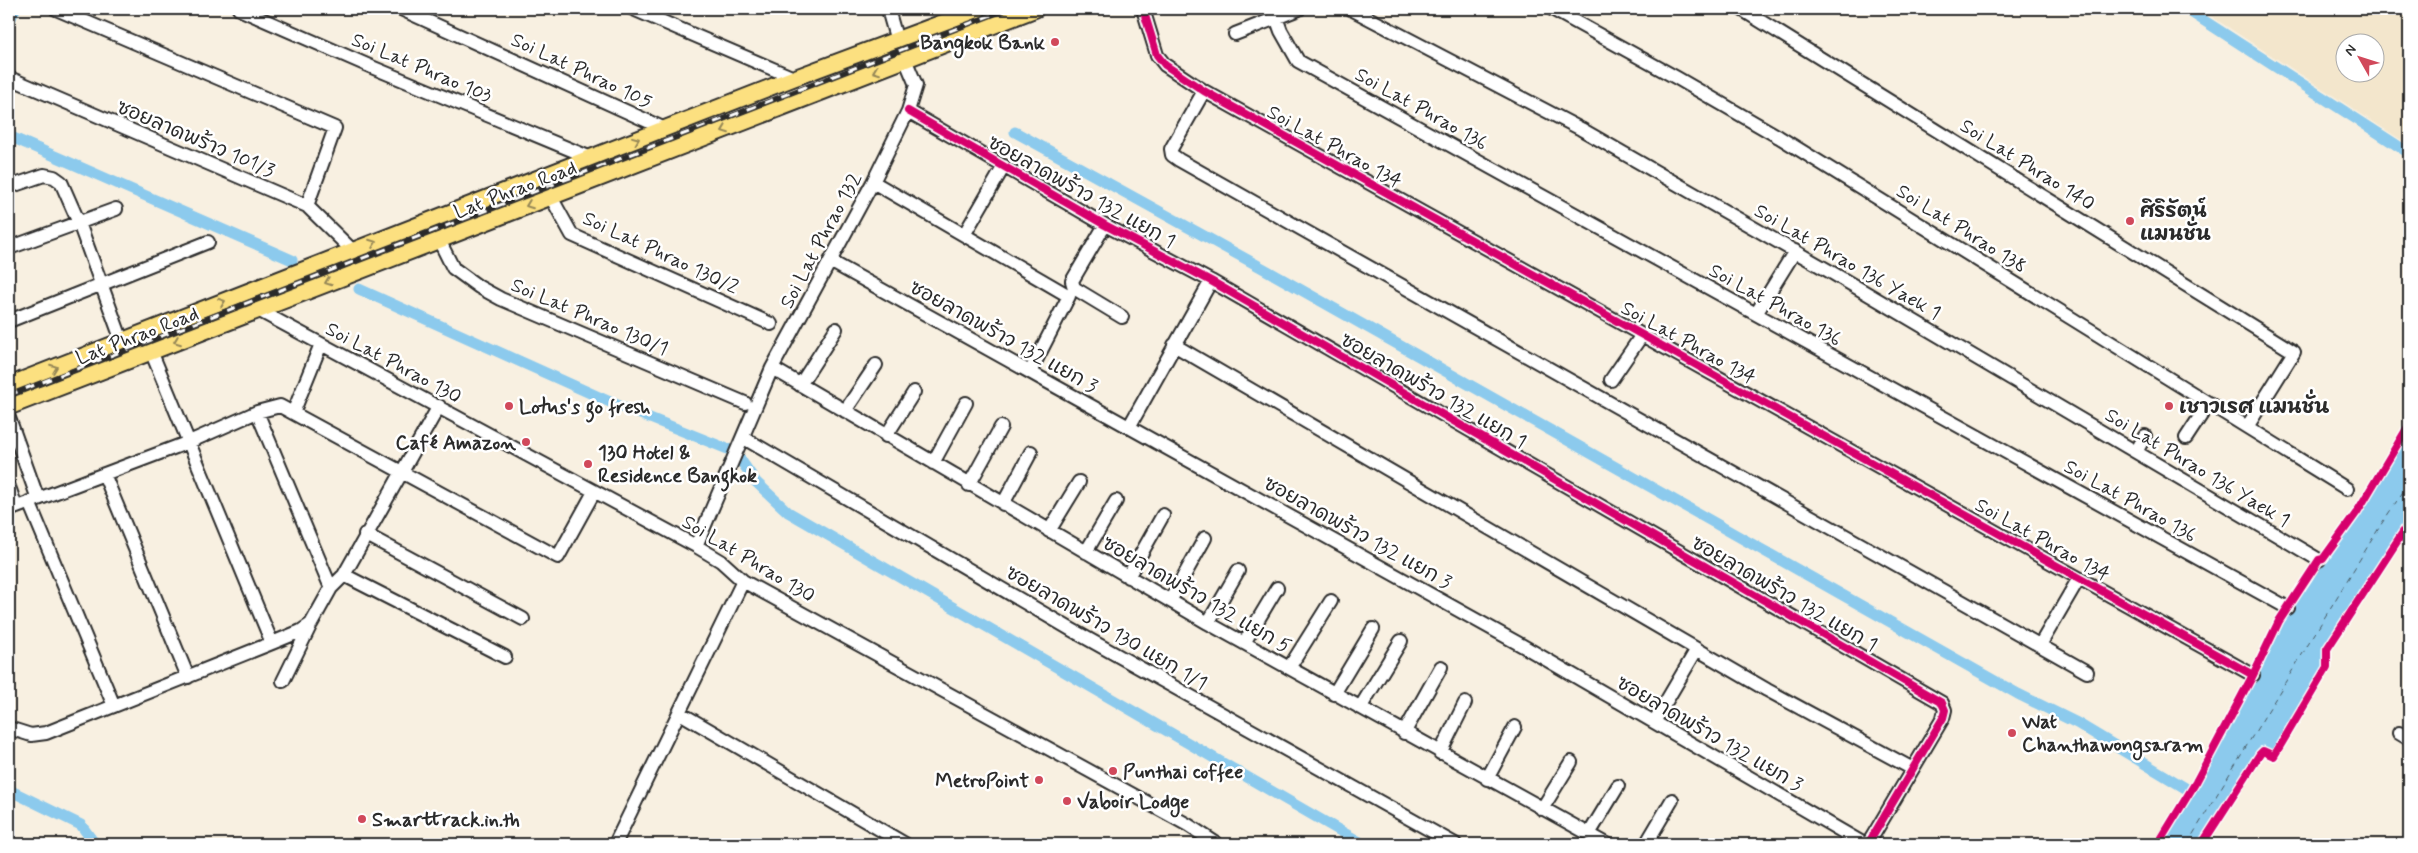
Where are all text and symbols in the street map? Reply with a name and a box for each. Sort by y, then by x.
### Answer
street label: Soi Lat Phrao 103 [347,27,496,110]
street label: Soi Lat Phrao 105 [506,27,656,116]
place label: Bangkok Bank [920,30,1046,59]
north arrow [2336,32,2386,82]
marker: Bangkok Bank [1049,36,1061,48]
text: N [2341,41,2361,60]
street label: Soi Lat Phrao 136 [1350,62,1493,157]
one-way arrow [872,64,881,75]
street label: ซอยลาดพร้าว 101/3 [112,93,279,185]
street label: Soi Lat Phrao 134 [1262,99,1407,196]
street label: Soi Lat Phrao 140 [1955,113,2100,218]
one-way arrow [721,124,730,134]
street label: ซอยลาดพร้าว 132 แยก 1 [983,129,1181,255]
one-way arrow [632,136,640,146]
street label: Lat Phrao Road [450,155,581,226]
street label: Soi Lat Phrao 132 [774,168,869,313]
street label: Soi Lat Phrao 138 [1891,178,2032,280]
place label: ศิริรัตน์ แมนชั่น [2140,197,2211,248]
street label: Soi Lat Phrao 136 Yaek 1 [1751,198,1945,324]
one-way arrow [525,199,534,209]
street label: Soi Lat Phrao 130/2 [578,205,743,301]
marker: ศิริรัตน์ แมนชั่น [2124,215,2136,227]
one-way arrow [368,239,377,249]
street label: Soi Lat Phrao 136 [1706,258,1846,350]
street label: Soi Lat Phrao 130/1 [507,272,672,363]
street label: ซอยลาดพร้าว 132 แยก 3 [904,273,1103,400]
one-way arrow [324,276,333,287]
street label: Soi Lat Phrao 134 [1616,295,1761,392]
one-way arrow [217,298,226,309]
street label: Lat Phrao Road [72,301,203,372]
street label: Soi Lat Phrao 130 [320,316,466,411]
street label: ซอยลาดพร้าว 132 แยก 1 [1335,326,1532,456]
one-way arrow [173,335,182,345]
one-way arrow [49,364,58,374]
place label: เชาวเรศ แมนชั่น [2179,389,2329,421]
place label: Lotus's go fresh [519,394,651,423]
marker: Lotus's go fresh [503,400,515,412]
marker: เชาวเรศ แมนชั่น [2163,400,2175,412]
street label: Soi Lat Phrao 136 Yaek 1 [2102,403,2294,531]
place label: Café Amazon [395,430,516,457]
marker: Café Amazon [520,436,532,448]
place label: 130 Hotel & Residence Bangkok [598,440,757,492]
street label: Soi Lat Phrao 136 [2061,454,2201,546]
marker: 130 Hotel & Residence Bangkok [582,458,594,470]
street label: ซอยลาดพร้าว 132 แยก 3 [1258,469,1457,596]
street label: Soi Lat Phrao 134 [1970,492,2115,589]
street label: Soi Lat Phrao 130 [677,509,820,610]
street label: ซอยลาดพร้าว 132 แยก 5 [1097,529,1296,660]
street label: ซอยลาดพร้าว 132 แยก 1 [1686,529,1883,659]
street label: ซอยลาดพร้าว 130 แยก 1/1 [1001,559,1212,697]
street label: ซอยลาดพร้าว 132 แยก 3 [1611,669,1808,799]
place label: Wat Chanthawongsaram [2021,709,2204,761]
marker: Wat Chanthawongsaram [2006,727,2018,739]
place label: Punthai coffee [1123,759,1243,786]
marker: Punthai coffee [1107,765,1119,777]
place label: MetroPoint [935,768,1030,795]
marker: MetroPoint [1033,774,1045,786]
place label: Vaboir Lodge [1077,789,1189,818]
marker: Vaboir Lodge [1061,795,1073,807]
place label: Smarttrack.in.th [372,807,520,834]
marker: Smarttrack.in.th [356,813,368,825]

